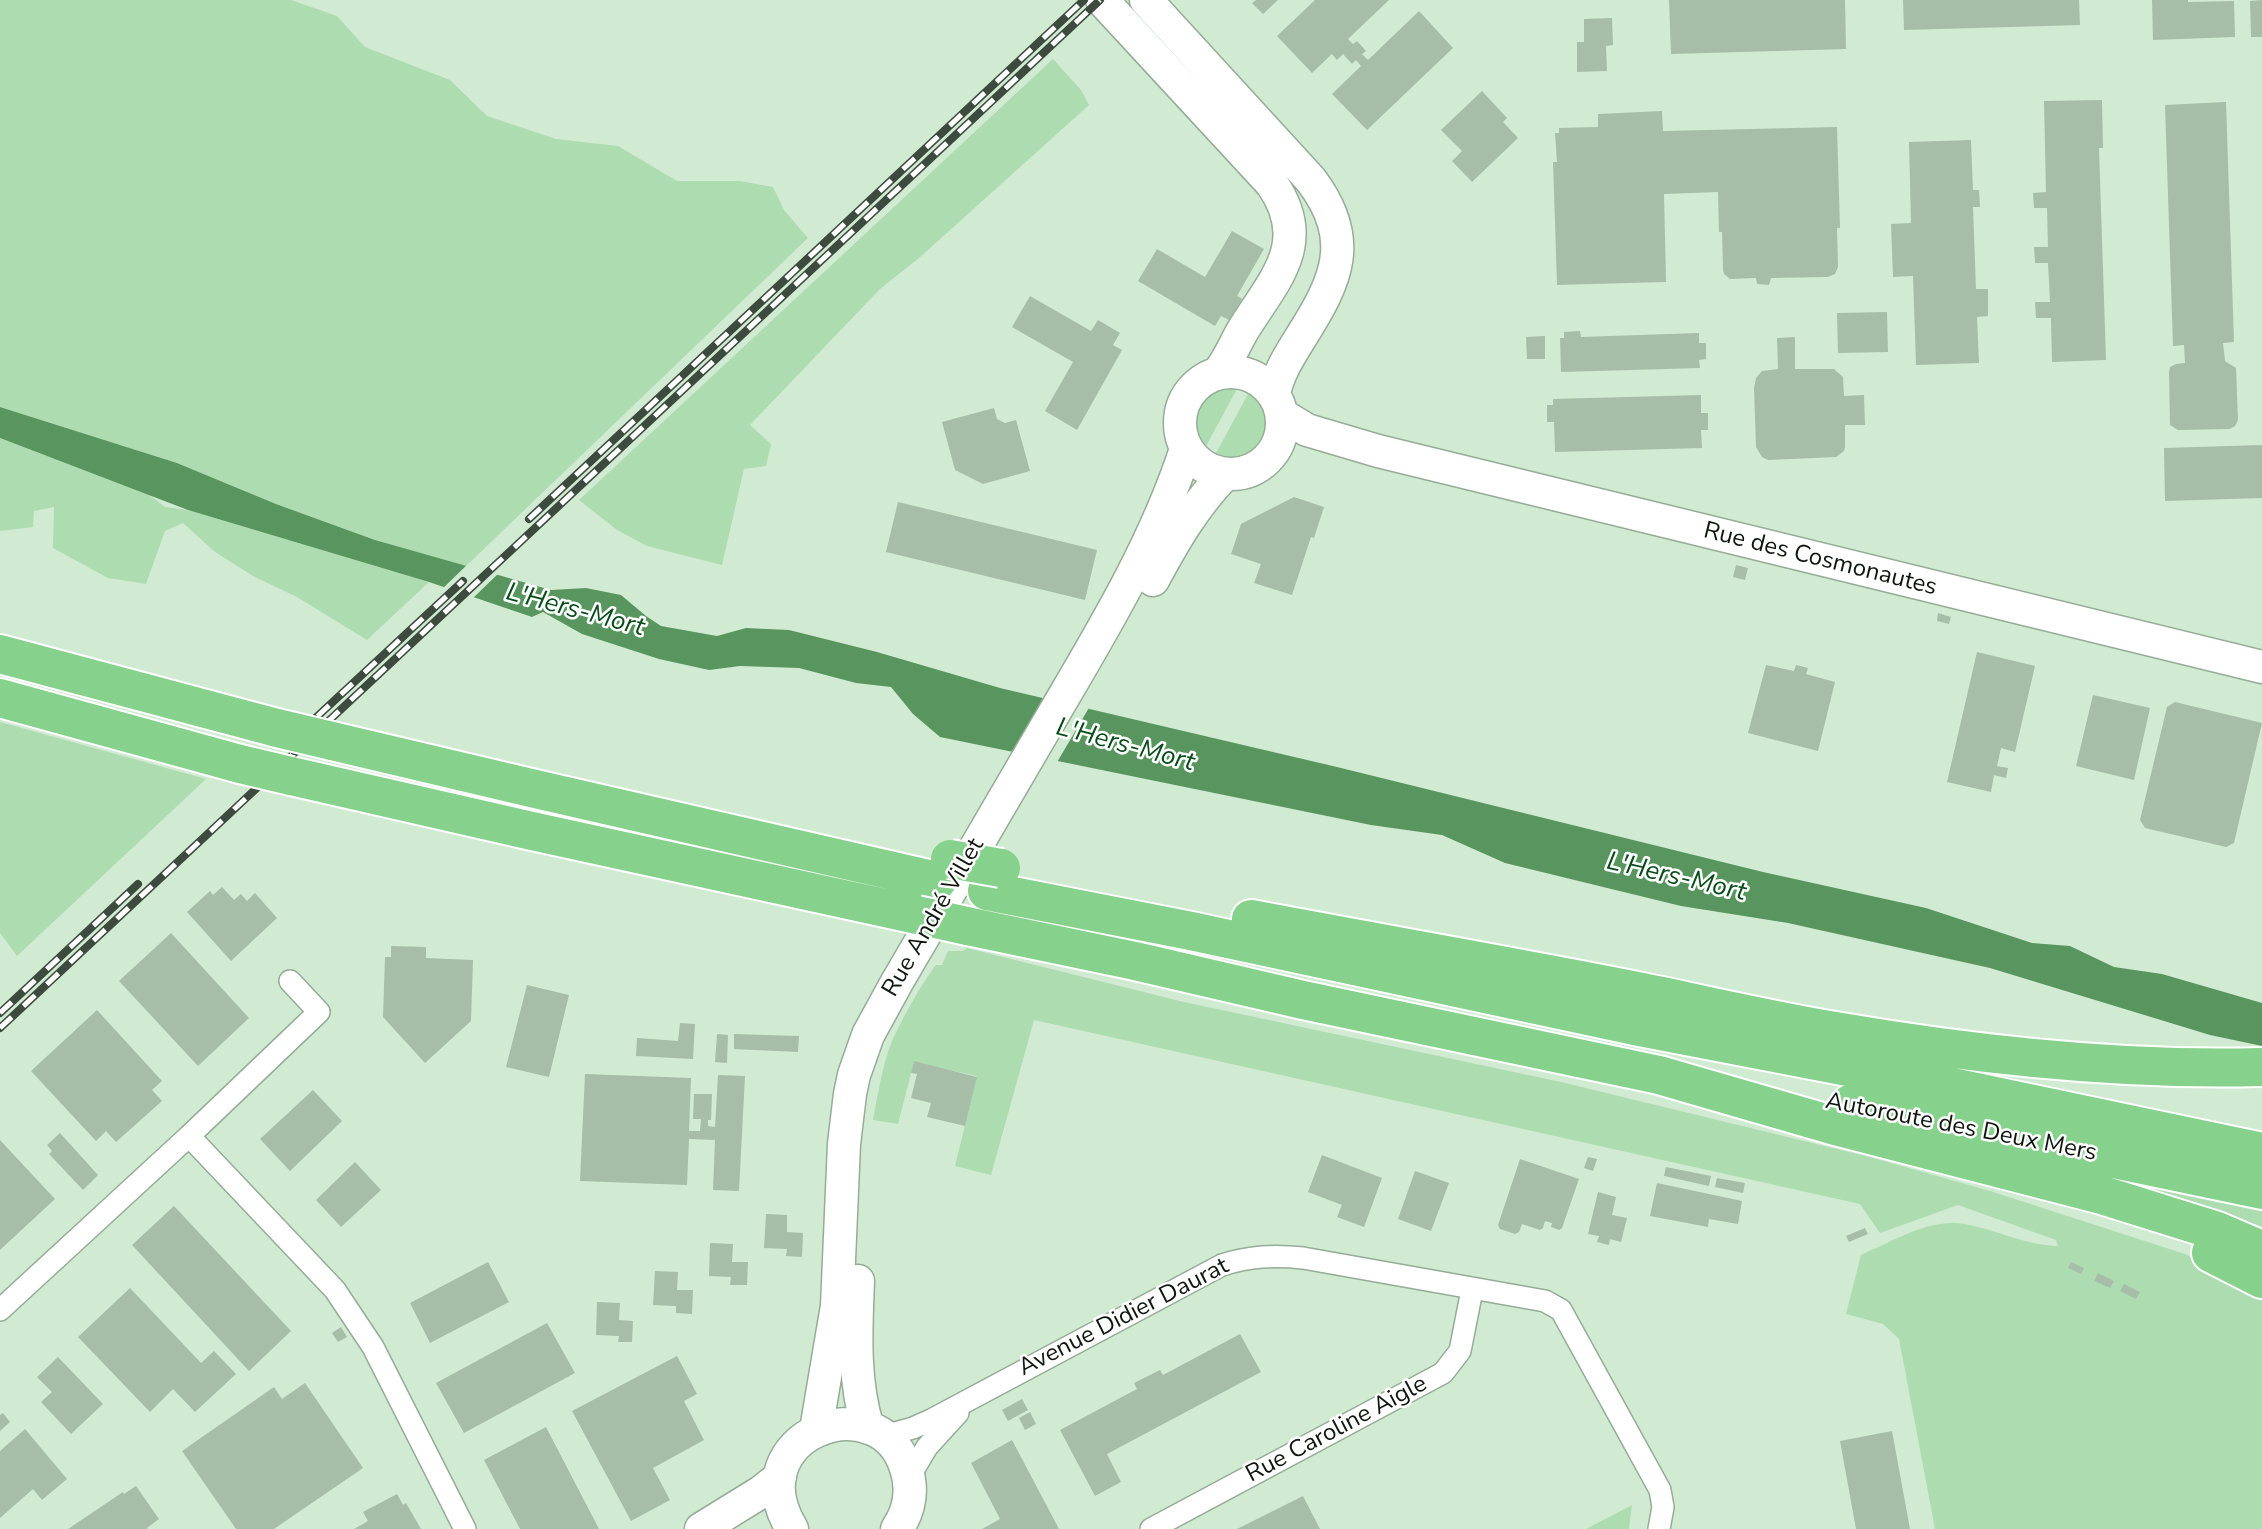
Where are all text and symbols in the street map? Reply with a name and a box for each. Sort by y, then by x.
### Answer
street label: Rue des Cosmonautes [1700,517,1940,603]
water label: L'Hers-Mort [502,578,648,644]
water label: L'Hers-Mort [1052,713,1198,779]
street label: Rue André Villet [877,834,991,1002]
water label: L'Hers-Mort [1603,847,1749,909]
street label: Autoroute des Deux Mers [1823,1088,2099,1168]
street label: Avenue Didier Daurat [1014,1253,1234,1383]
street label: Rue Caroline Aigle [1242,1370,1432,1490]

